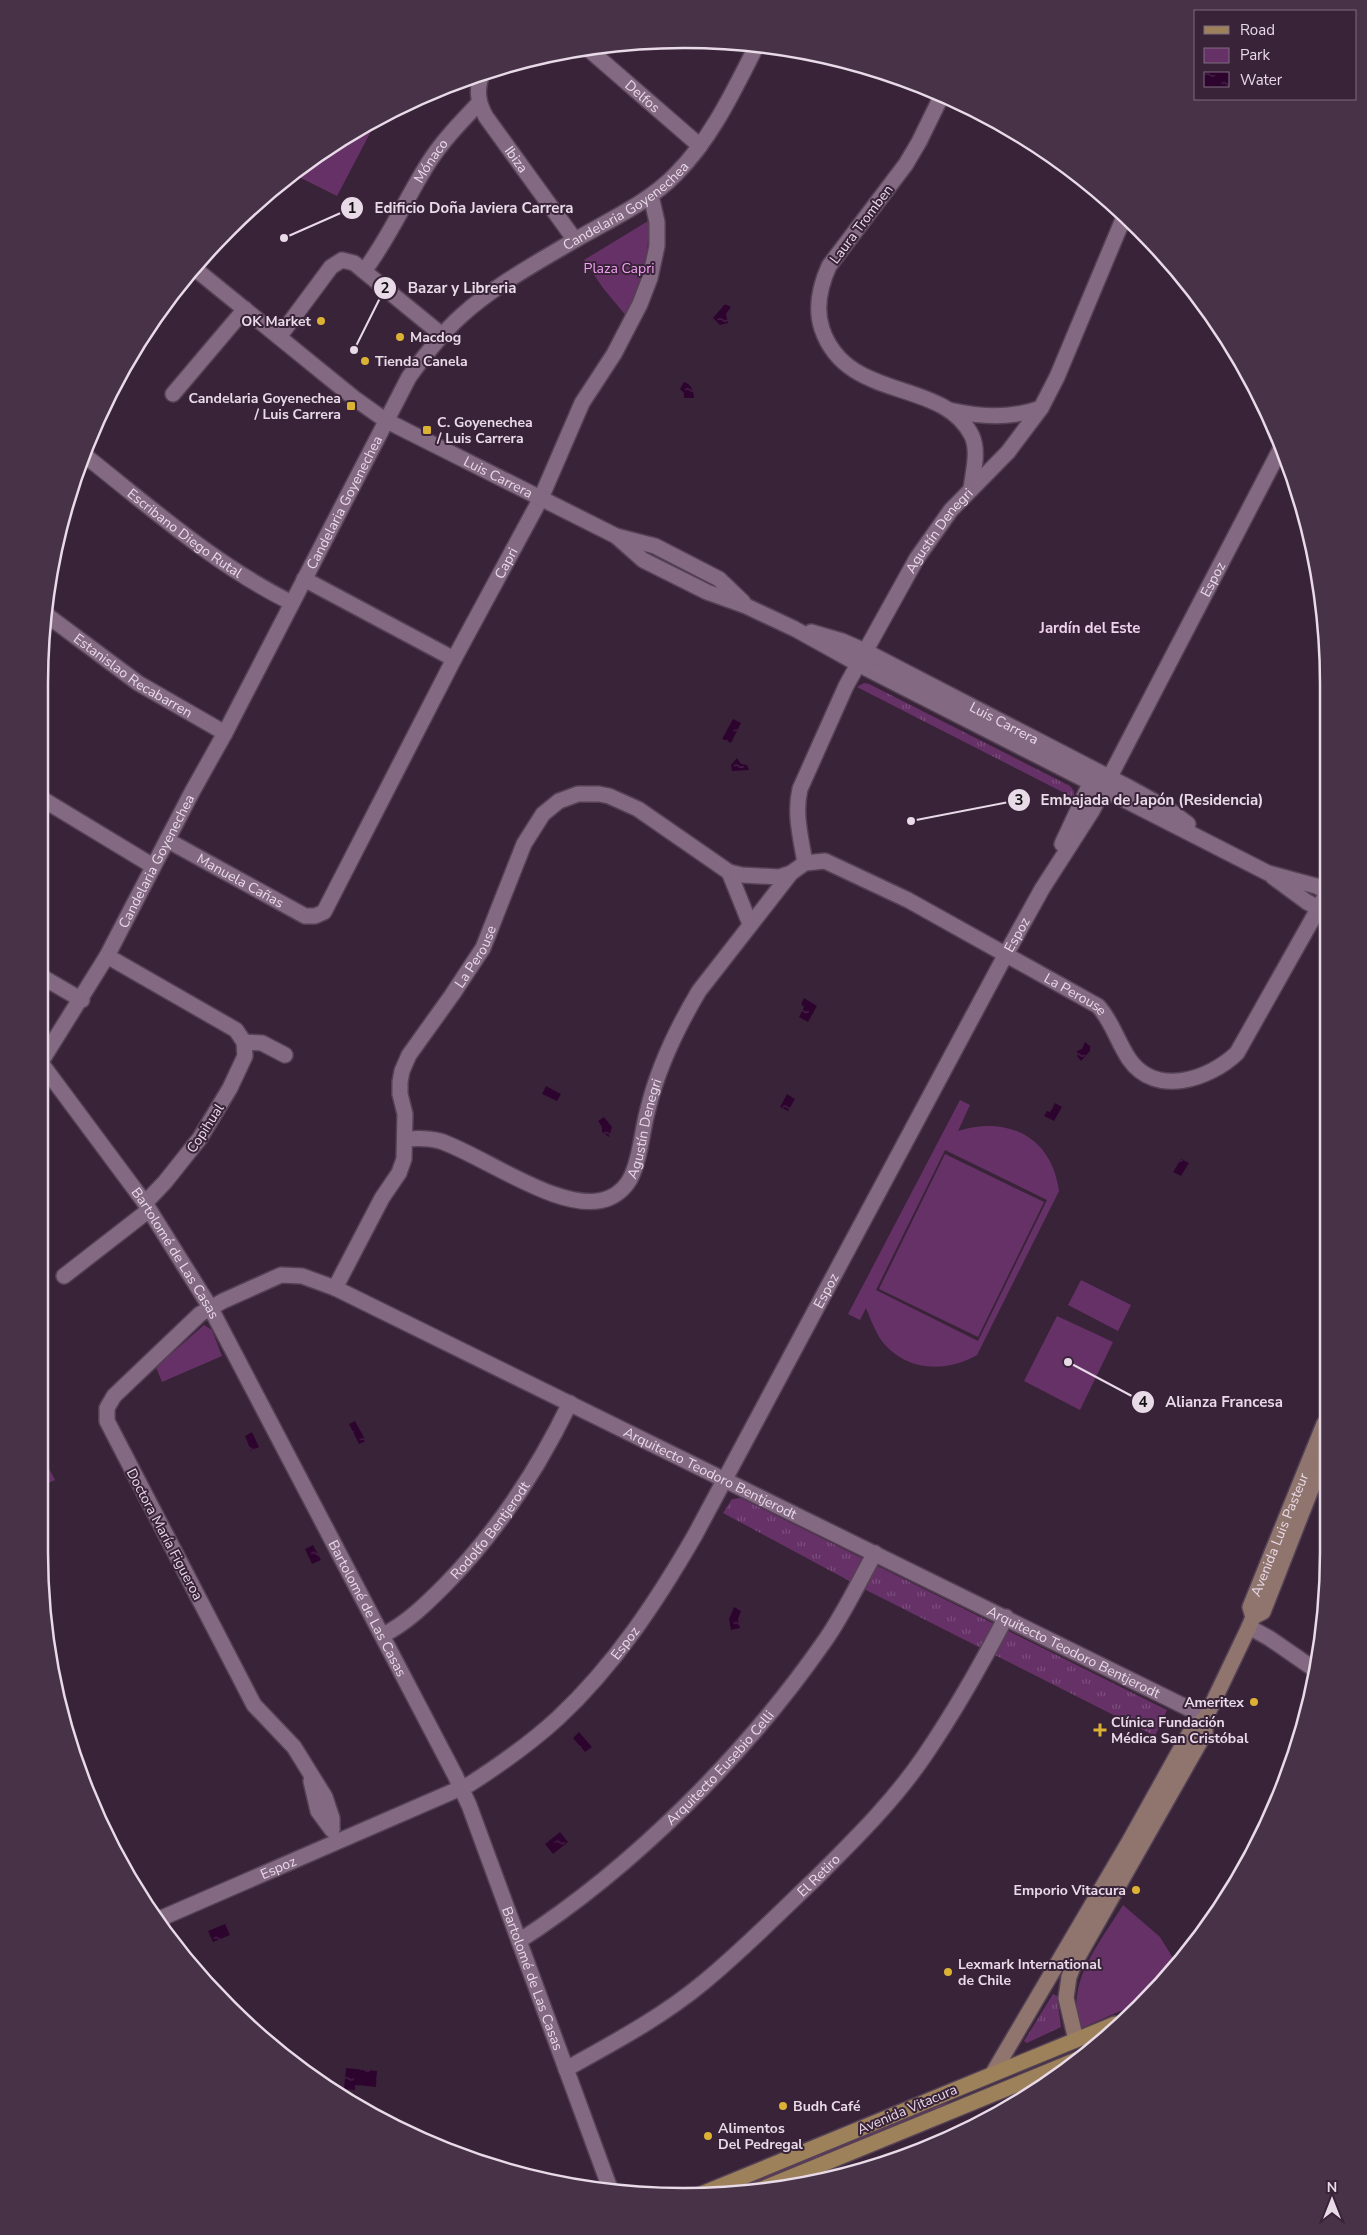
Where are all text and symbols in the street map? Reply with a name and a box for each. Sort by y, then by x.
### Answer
legend [1194,10,1357,100]
text: Road [1240,20,1275,40]
text: Park [1240,45,1270,65]
text: Water [1240,70,1283,90]
street label: Delfos [621,76,664,117]
street label: Mónaco [410,135,453,186]
street label: Ibiza [500,142,532,177]
street label: Candelaria Goyenechea [560,157,693,255]
street label: Laura Tromben [825,181,897,268]
callout: Edificio Doña Javiera Carrera [339,193,583,223]
text: 1 [347,198,357,218]
text: Edificio Doña Javiera Carrera [375,198,573,218]
park label: Plaza Capri [584,259,654,278]
callout: Bazar y Libreria [373,273,527,303]
text: 2 [380,278,390,298]
text: Bazar y Libreria [408,278,516,298]
place label: OK Market [241,312,312,331]
marker: OK Market [315,315,327,327]
place label: Macdog [410,328,461,347]
marker: Macdog [394,331,406,343]
place label: Tienda Canela [375,352,468,371]
marker: Tienda Canela [359,355,371,367]
place label: Candelaria Goyenechea / Luis Carrera [188,389,341,424]
marker: Candelaria Goyenechea / Luis Carrera [345,400,357,412]
place label: C. Goyenechea / Luis Carrera [436,413,533,448]
marker: C. Goyenechea / Luis Carrera [421,424,433,436]
street label: Candelaria Goyenechea [302,432,387,573]
street label: Luis Carrera [460,452,536,503]
street label: Escribano Diego Rutal [123,484,246,583]
street label: Agustín Denegri [901,484,977,577]
street label: Capri [490,544,523,582]
street label: Espoz [1196,558,1230,600]
district label: Jardín del Este [1039,618,1140,638]
street label: Estanislao Recabarren [70,629,196,722]
street label: Luis Carrera [966,698,1042,749]
callout: Embajada de Japón (Residencia) [1006,785,1274,815]
text: 3 [1014,790,1024,810]
text: Embajada de Japón (Residencia) [1041,790,1263,810]
street label: Candelaria Goyenechea [114,791,199,931]
street label: Manuela Cañas [193,849,287,913]
street label: Espoz [1000,914,1035,956]
street label: La Perouse [450,923,501,992]
street label: La Perouse [1041,969,1111,1019]
street label: Agustín Denegri [623,1076,666,1182]
street label: Copihual [182,1099,229,1157]
street label: Bartolomé de Las Casas [127,1184,224,1322]
street label: Espoz [809,1270,844,1312]
callout: Alianza Francesa [1130,1387,1293,1417]
text: 4 [1138,1392,1148,1412]
text: Alianza Francesa [1165,1392,1283,1412]
street label: Arquitecto Teodoro Bentjerodt [620,1423,800,1524]
street label: Doctora María Figueroa [122,1465,207,1603]
street label: Avenida Luis Pasteur [1246,1470,1313,1599]
street label: Rodolfo Bentjerodt [446,1478,534,1584]
street label: Bartolomé de Las Casas [324,1537,411,1680]
street label: Arquitecto Teodoro Bentjerodt [984,1602,1163,1703]
street label: Espoz [606,1622,644,1664]
place label: Ameritex [1184,1693,1244,1712]
marker: Ameritex [1248,1696,1260,1708]
street label: Arquitecto Eusebio Celli [662,1707,778,1830]
place label: Clínica Fundación Médica San Cristóbal [1111,1713,1249,1748]
marker: Clínica Fundación Médica San Cristóbal [1093,1723,1107,1737]
street label: El Retiro [793,1850,845,1901]
street label: Espoz [257,1852,300,1884]
place label: Emporio Vitacura [1014,1881,1126,1900]
marker: Emporio Vitacura [1130,1884,1142,1896]
street label: Bartolomé de Las Casas [497,1904,568,2053]
place label: Lexmark International de Chile [958,1955,1102,1990]
marker: Lexmark International de Chile [942,1966,954,1978]
street label: Avenida Vitacura [854,2080,960,2139]
place label: Budh Café [793,2097,861,2116]
marker: Budh Café [777,2100,789,2112]
place label: Alimentos Del Pedregal [718,2119,803,2154]
marker: Alimentos Del Pedregal [702,2130,714,2142]
north arrow [1307,2175,1357,2225]
text: N [1327,2178,1337,2197]

